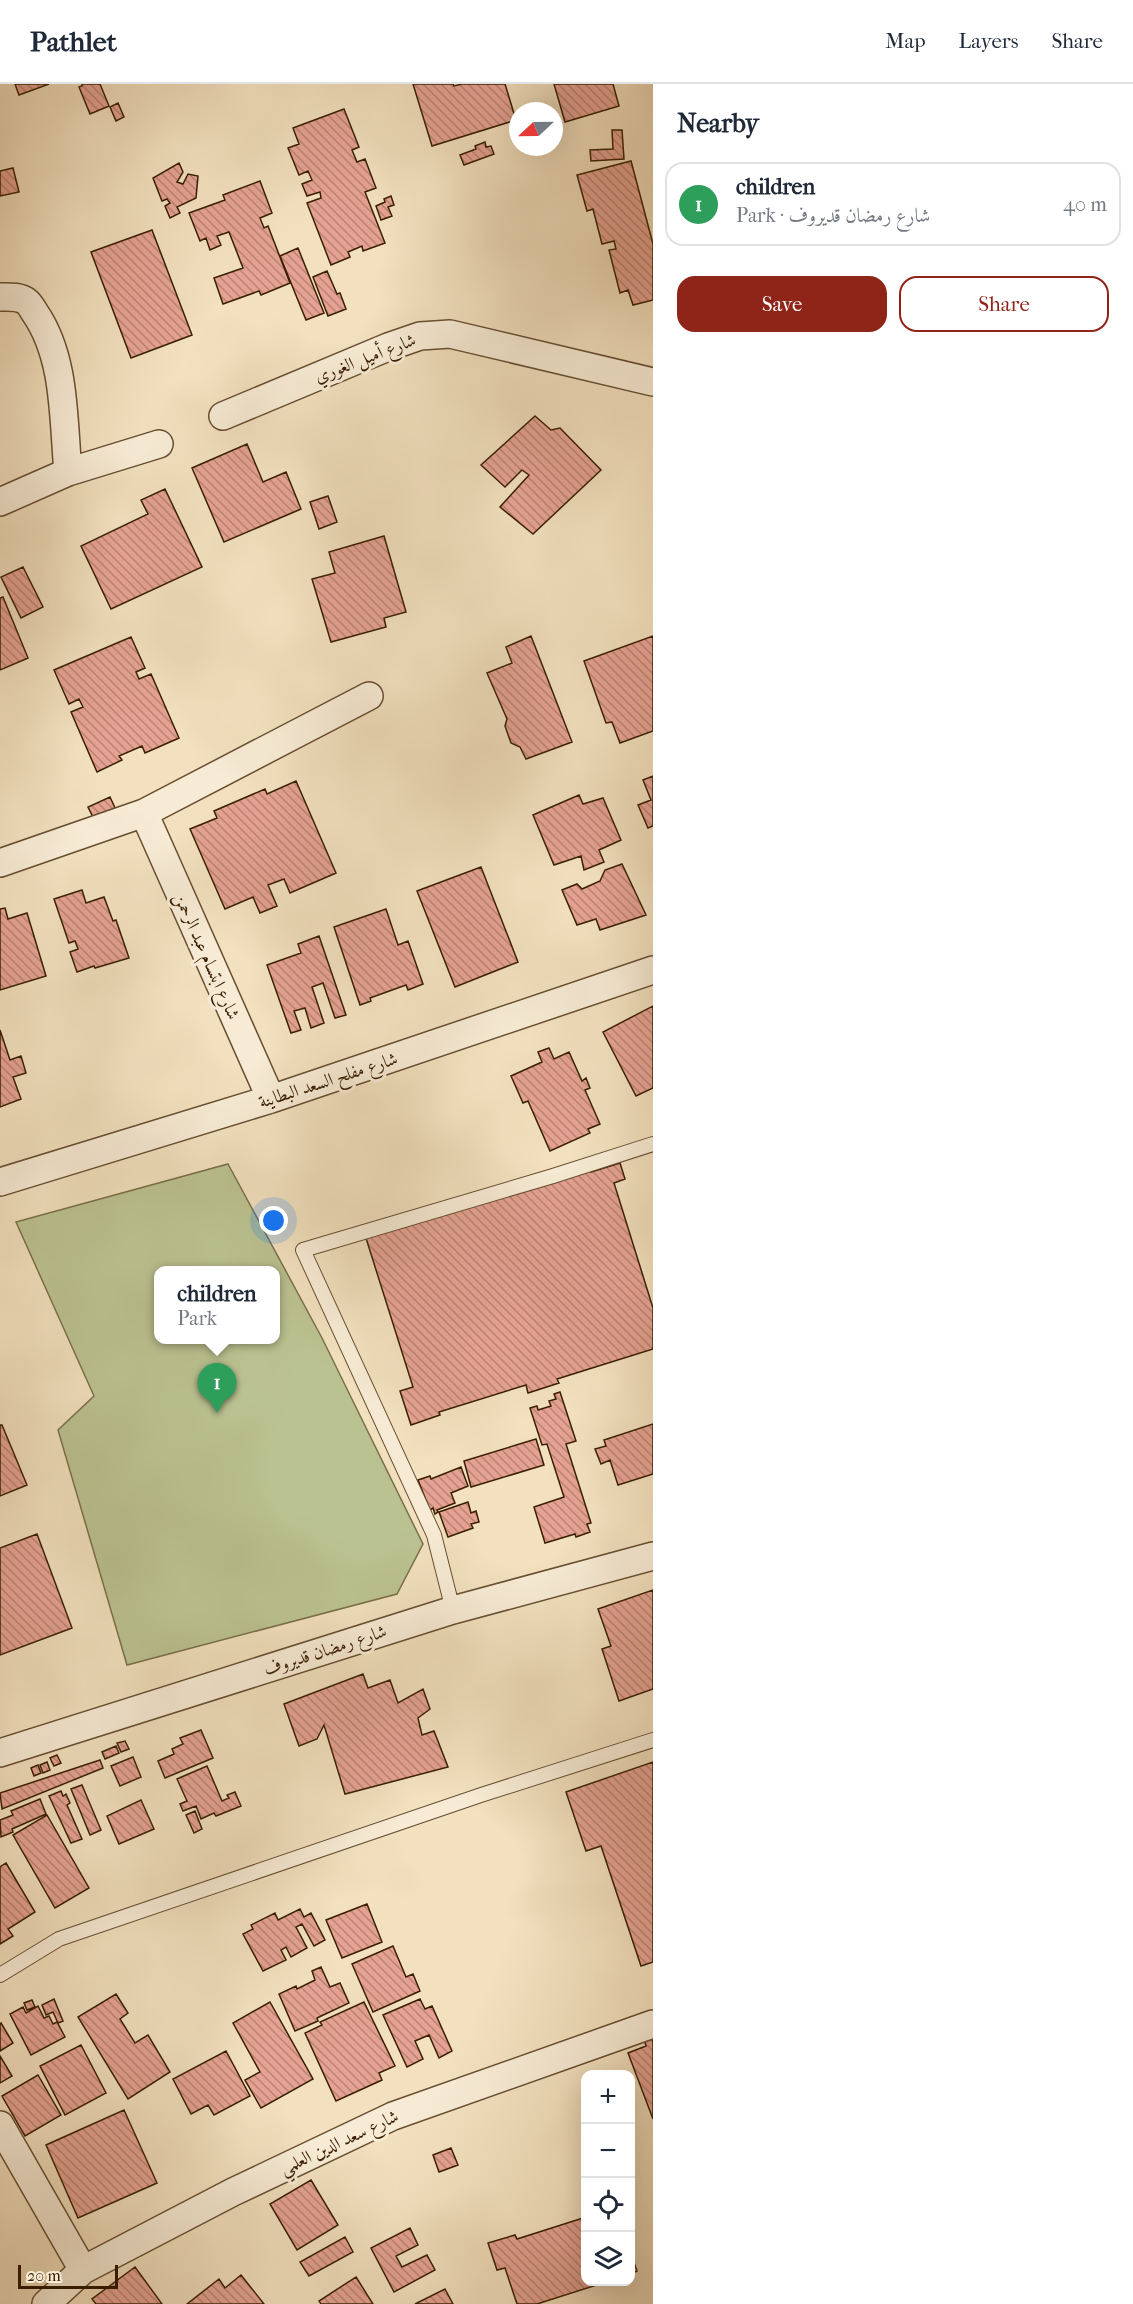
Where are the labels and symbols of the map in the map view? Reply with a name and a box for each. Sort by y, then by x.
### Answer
north arrow [509,102,563,156]
street label: شارع أميل الغوري [310,327,420,391]
street label: شارع ابتسام عبد الرحمن [165,890,244,1025]
street label: شارع مفلح السعد البطاينة [256,1048,402,1118]
your location [259,1206,288,1235]
pin: 1 [198,1364,236,1413]
street label: شارع رمضان قديروف [261,1621,390,1684]
street label: شارع سعد الدين العلمي [276,2106,404,2185]
scale bar [18,2262,118,2290]

